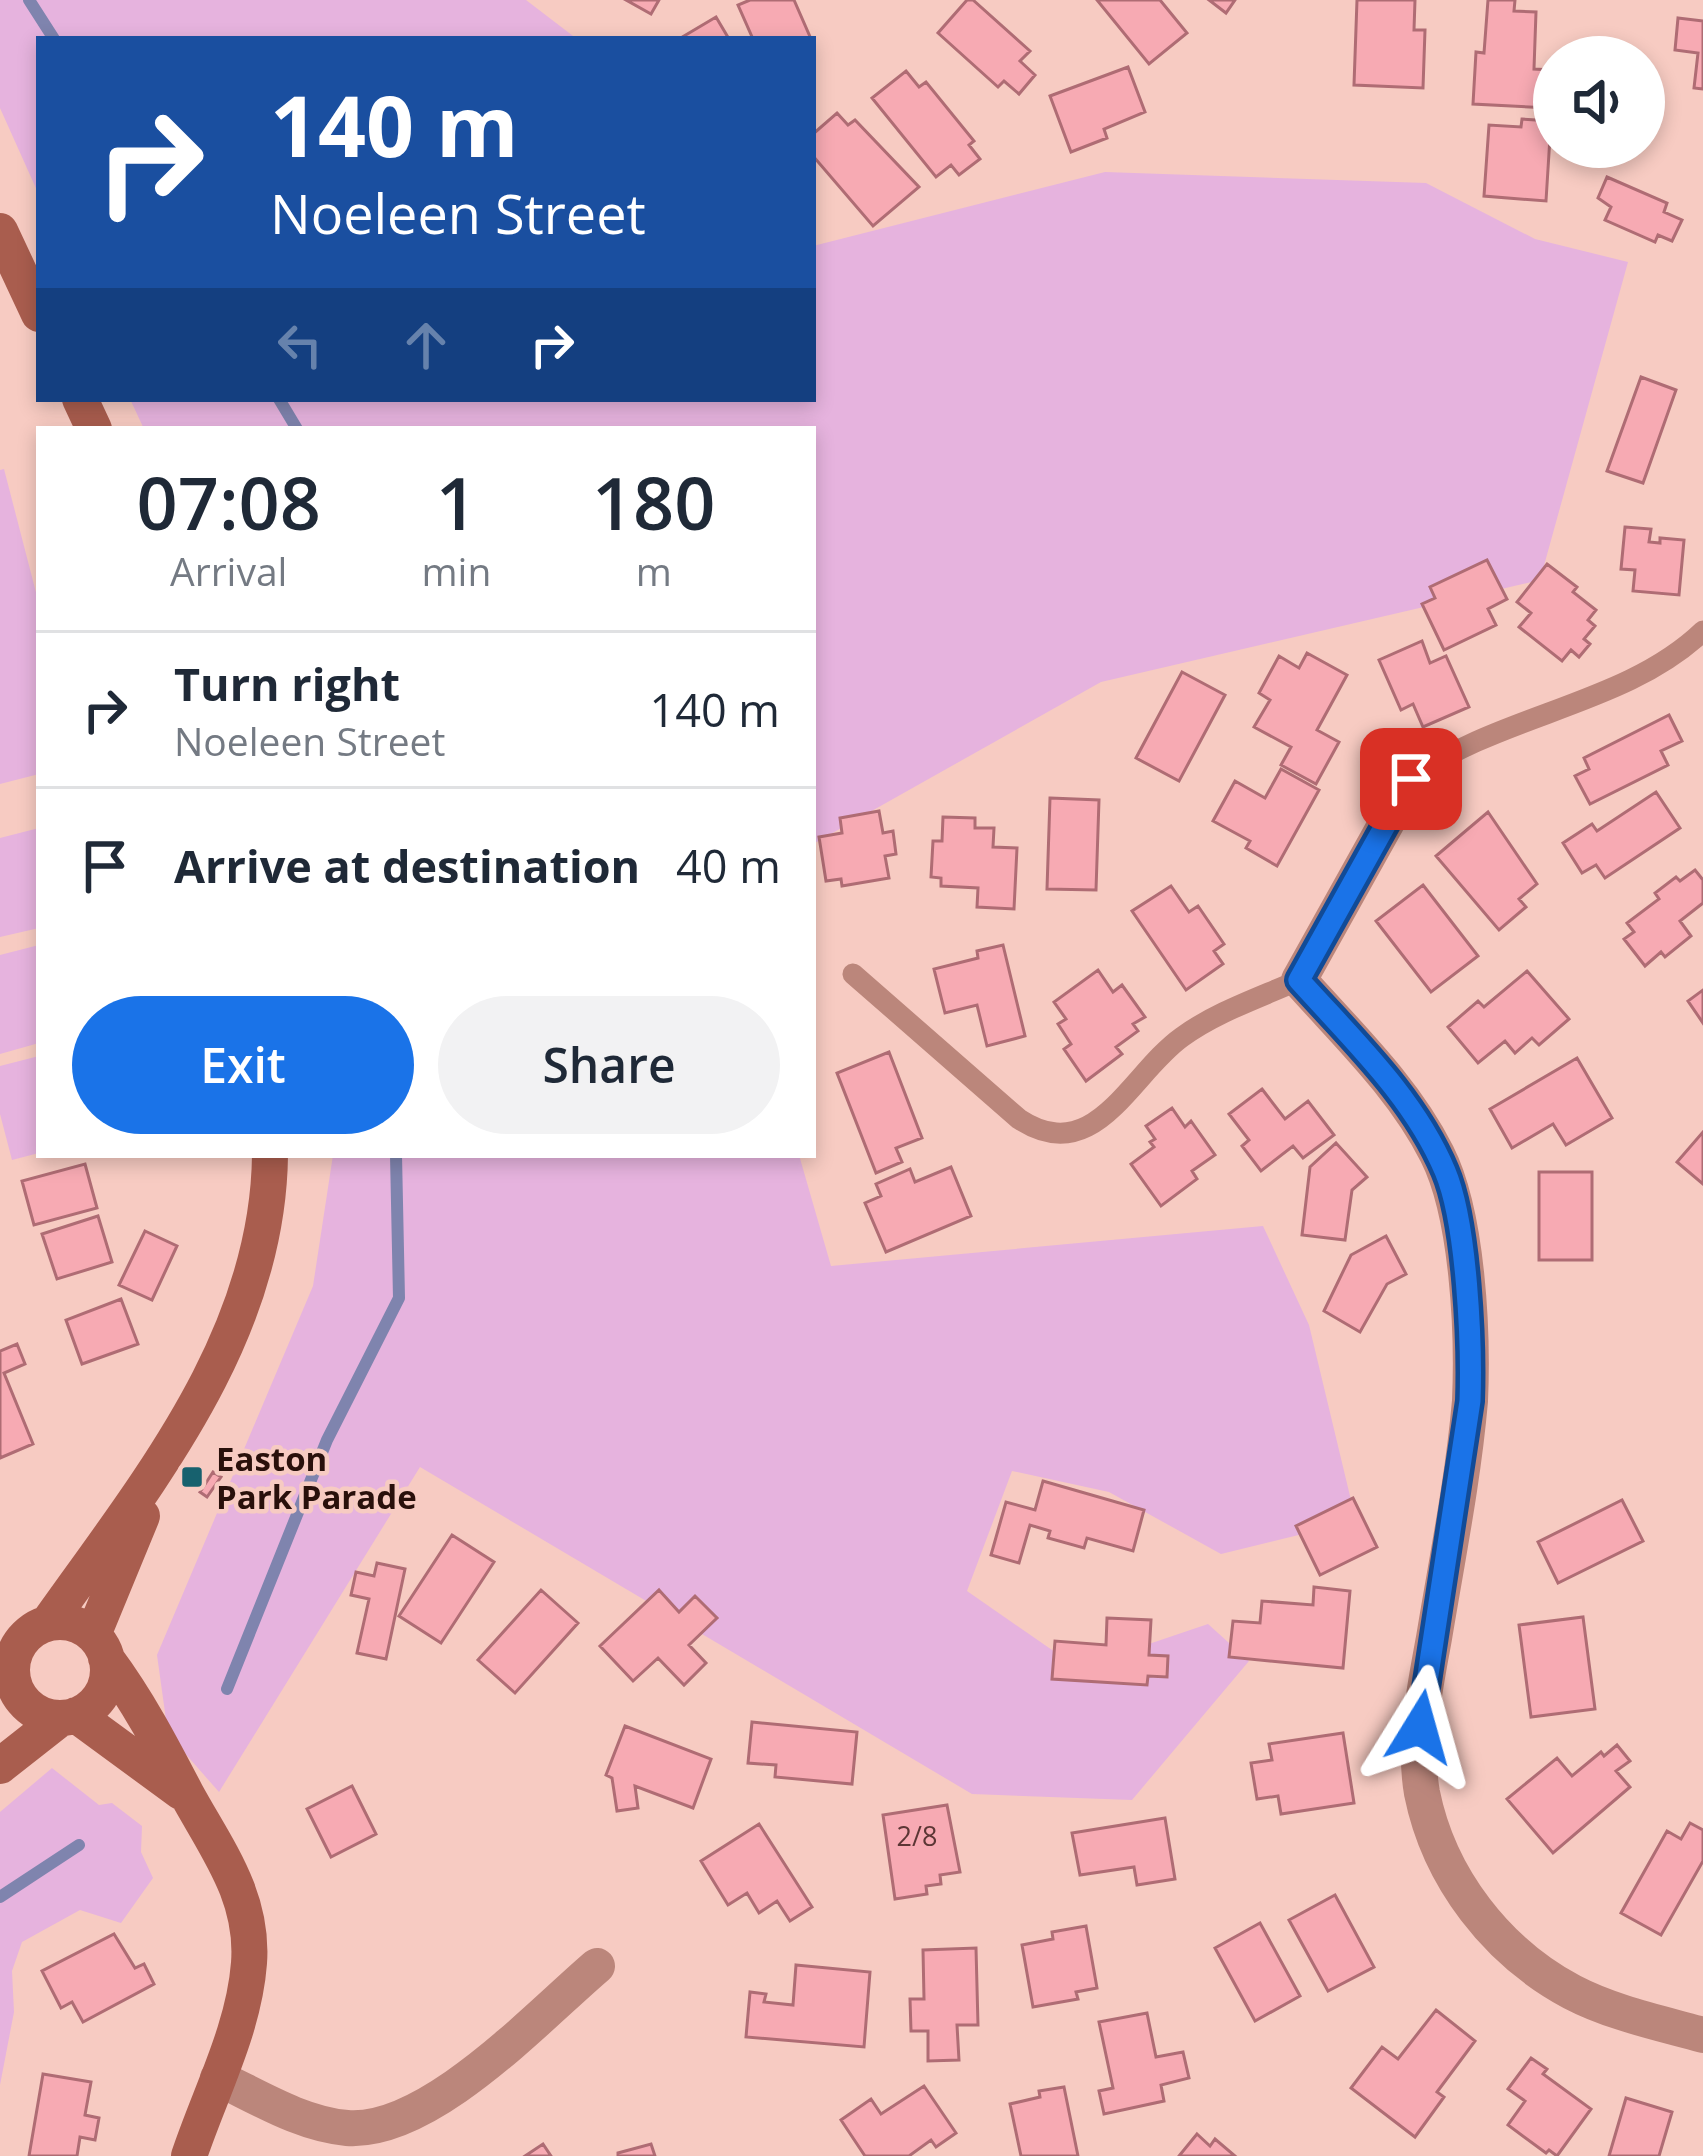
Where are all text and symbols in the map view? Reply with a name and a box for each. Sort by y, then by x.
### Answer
map controls [1533,36,1665,168]
button: sound [1533,36,1665,168]
text: 140 m [270,67,518,182]
icon: right [72,84,228,240]
text: Noeleen Street [270,176,646,250]
icon: left [267,312,333,378]
icon: ahead [393,312,459,378]
icon: right [519,312,585,378]
text: 07:08 [137,453,321,551]
text: 1 [436,453,477,551]
text: 180 [592,453,715,551]
text: Arrival [170,544,287,597]
text: min [422,544,491,597]
text: m [636,544,672,597]
text: Turn right [174,653,400,714]
icon: right [72,677,138,743]
text: 140 m [649,679,780,740]
text: Noeleen Street [174,714,445,767]
pin [1360,728,1462,830]
icon: arrive [1378,746,1444,812]
icon: arrive [72,833,138,899]
text: Arrive at destination [174,835,640,896]
text: 40 m [676,835,781,896]
button: Exit [72,996,414,1134]
button: Share [438,996,780,1134]
place label: Easton Park Parade [216,1436,417,1519]
marker: Easton Park Parade [179,1464,205,1490]
position arrow [1357,1664,1483,1790]
house number: 2/8 [897,1817,937,1854]

